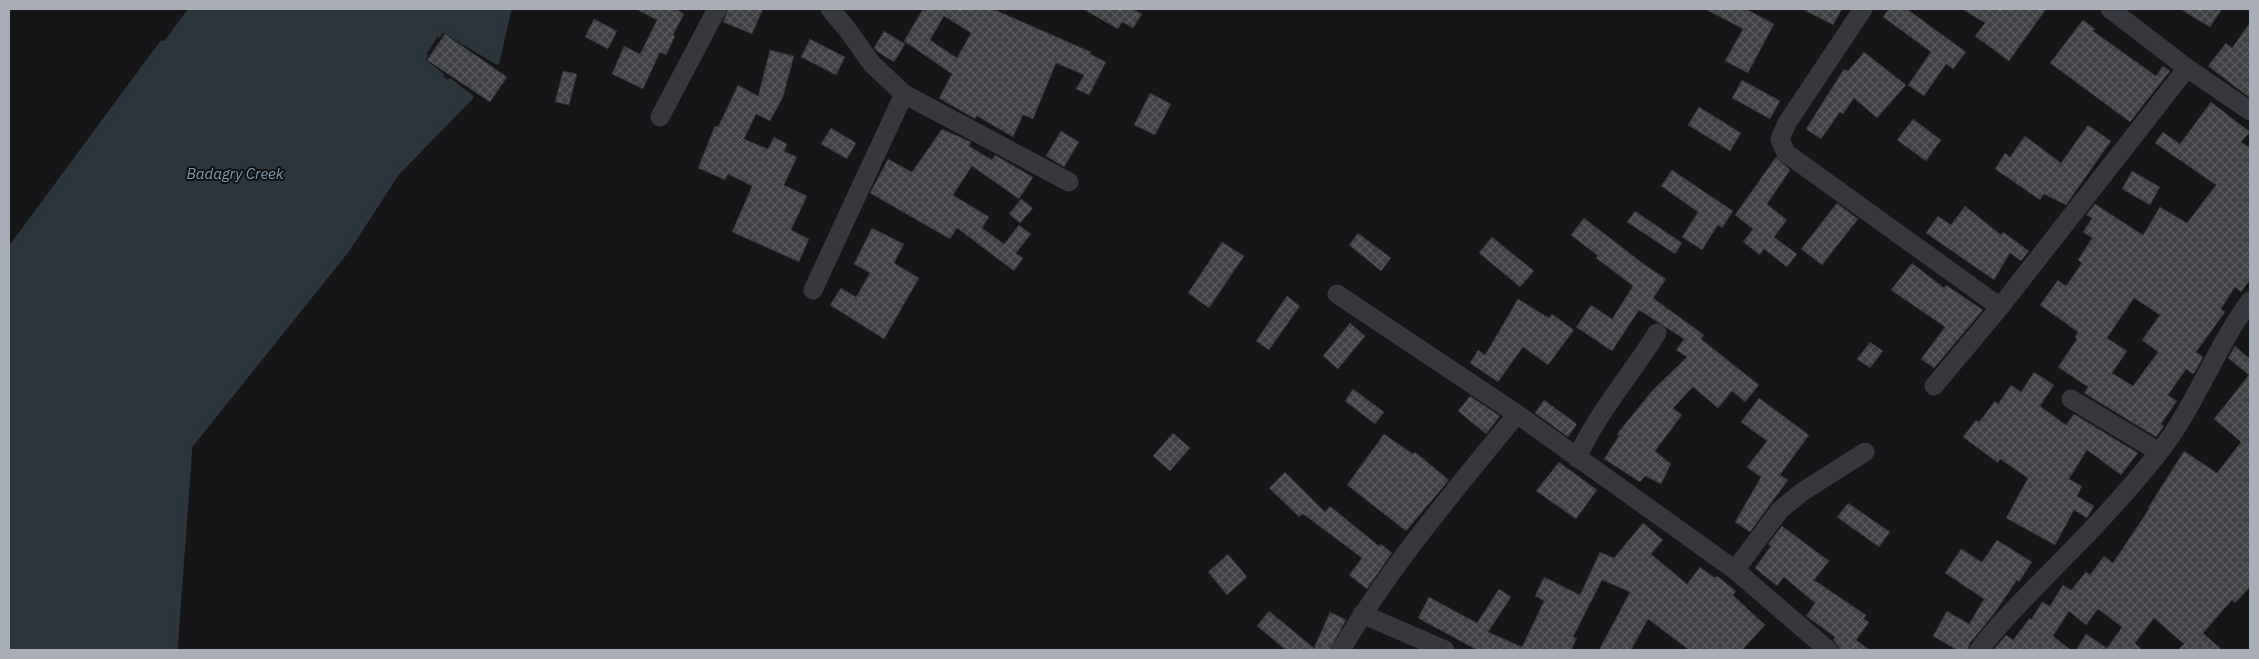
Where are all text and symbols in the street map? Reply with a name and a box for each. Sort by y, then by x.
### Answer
water label: Badagry Creek [186,164,284,183]

